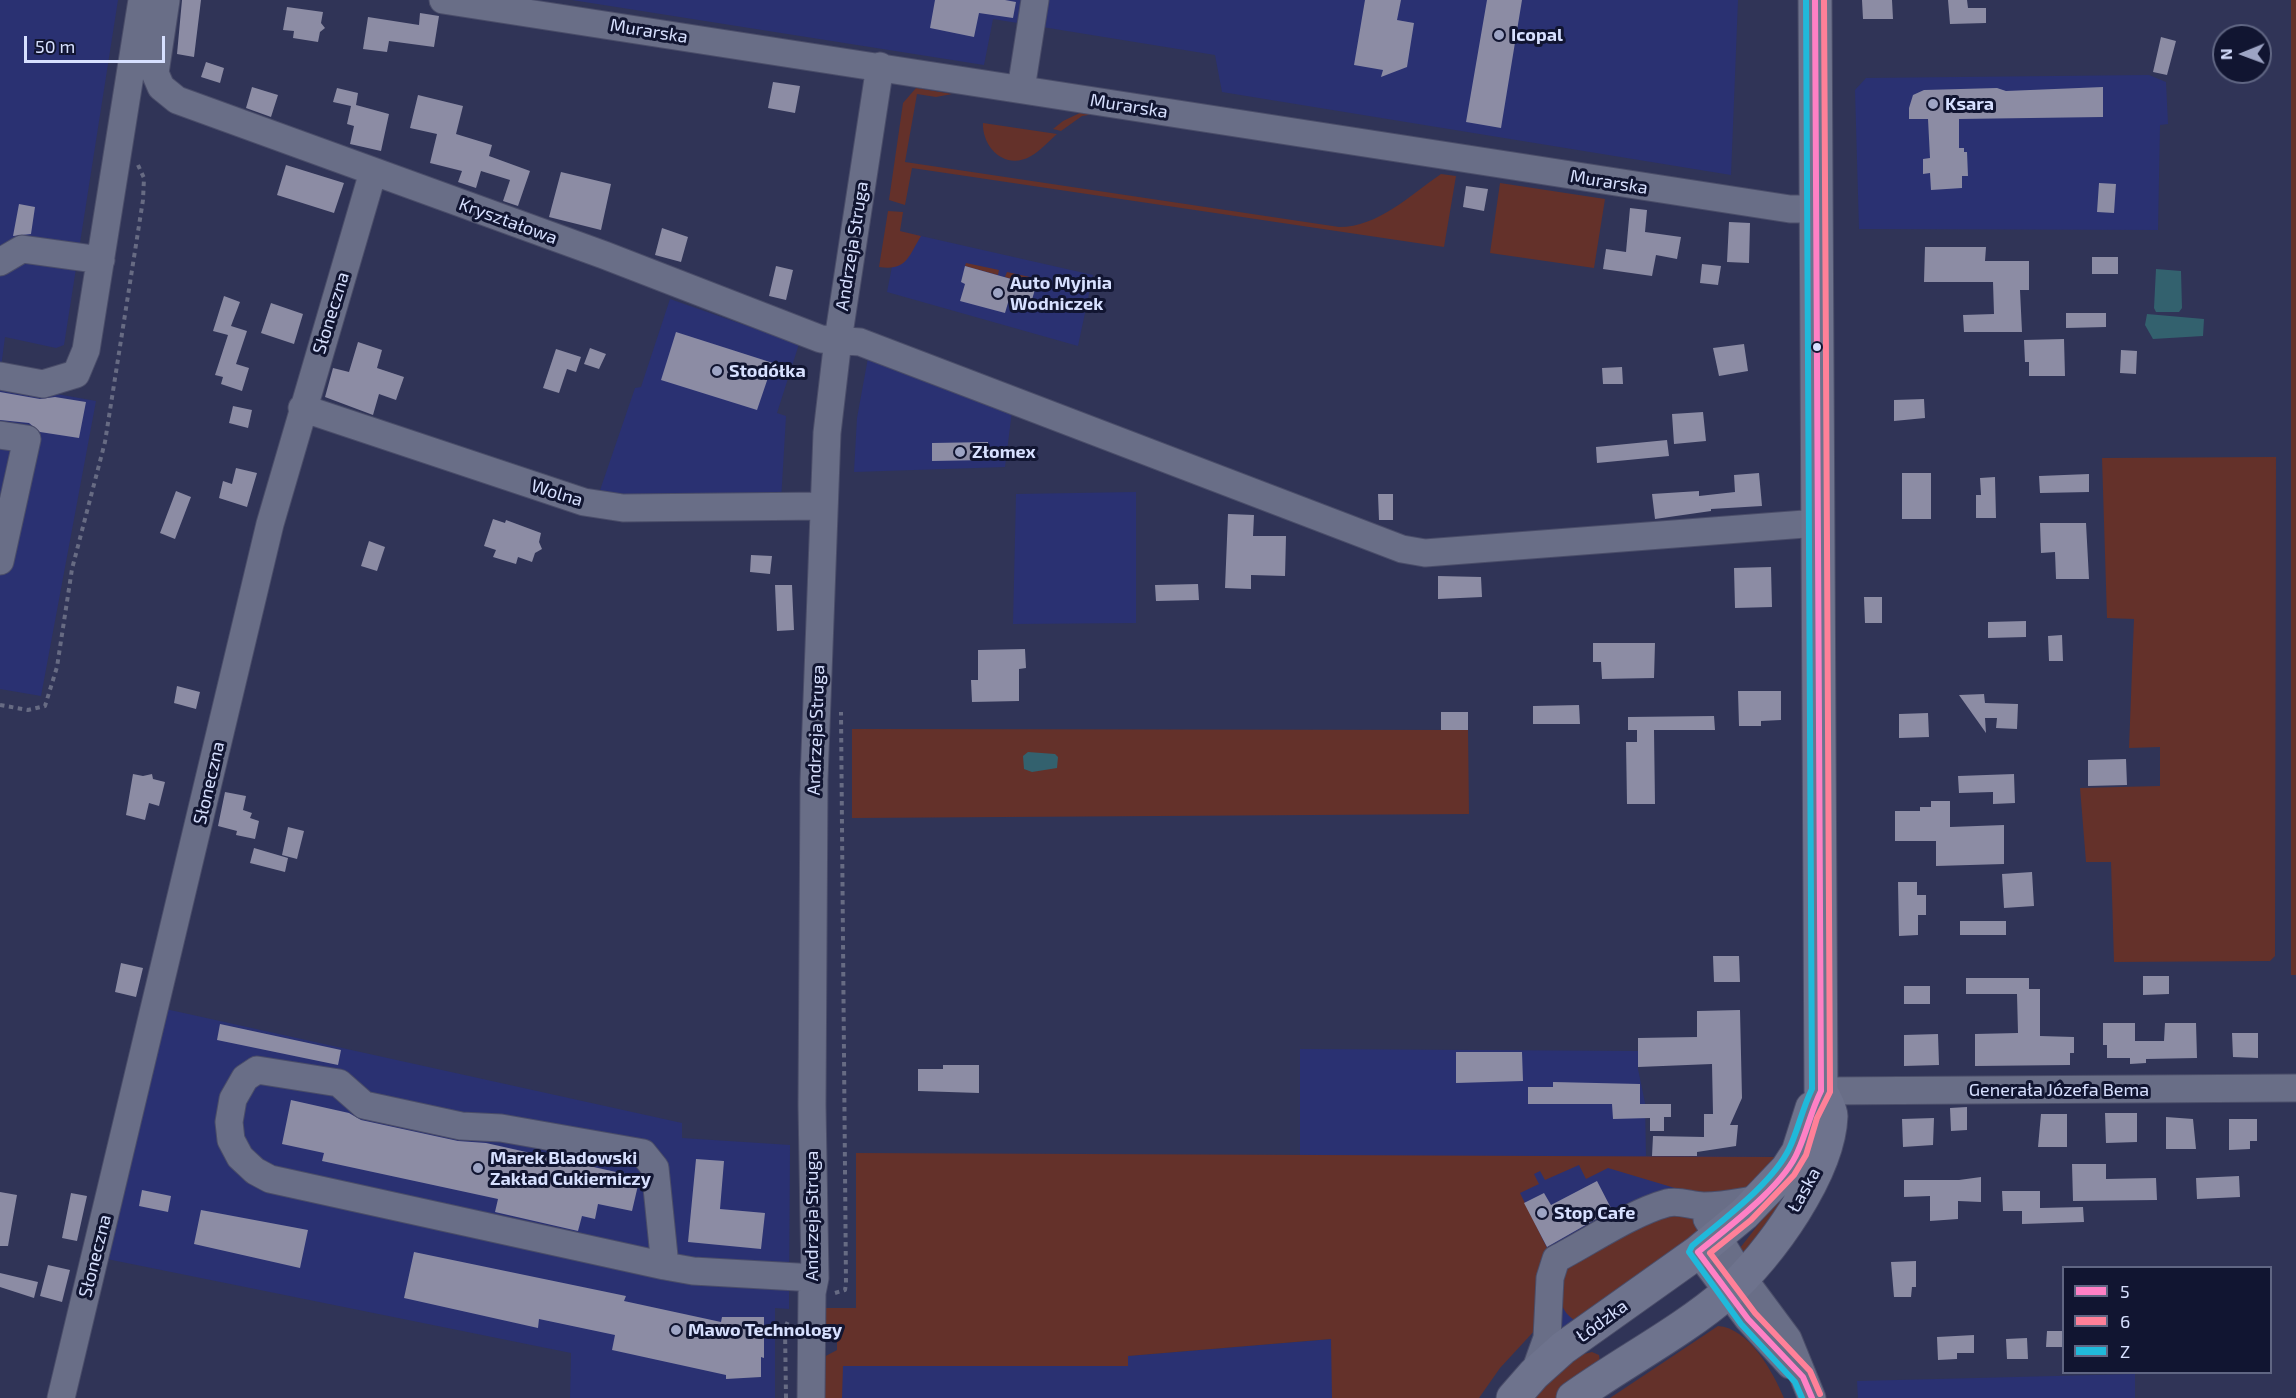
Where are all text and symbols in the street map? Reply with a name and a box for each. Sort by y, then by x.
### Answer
street label: Murarska [609,14,689,48]
scale bar [27,24,168,62]
place label: Icopal [1511,24,1563,46]
north arrow [2212,24,2272,84]
marker: Icopal [1492,28,1506,42]
text: 50 m [35,35,75,57]
text: N [2216,48,2235,60]
street label: Murarska [1089,89,1169,123]
place label: Ksara [1945,93,1994,115]
marker: Ksara [1926,97,1940,111]
street label: Murarska [1569,165,1649,199]
street label: Andrzeja Struga [831,180,873,312]
street label: Kryształowa [456,193,560,249]
street label: Słoneczna [308,269,354,357]
place label: Auto Myjnia Wodniczek [1010,272,1112,314]
marker: Auto Myjnia Wodniczek [991,286,1005,300]
unlabelled marker [1811,341,1823,353]
place label: Stodółka [729,360,806,382]
marker: Stodółka [710,364,724,378]
place label: Złomex [972,441,1036,463]
marker: Złomex [953,445,967,459]
street label: Wolna [529,475,585,511]
street label: Andrzeja Struga [803,664,829,796]
street label: Słoneczna [189,739,229,827]
street label: Generała Józefa Bema [1969,1079,2149,1101]
place label: Marek Bladowski Zakład Cukierniczy [490,1147,651,1190]
street label: Andrzeja Struga [801,1151,823,1281]
marker: Marek Bladowski Zakład Cukierniczy [471,1161,485,1175]
street label: Łaska [1783,1164,1825,1216]
place label: Stop Cafe [1554,1202,1635,1224]
marker: Stop Cafe [1535,1206,1549,1220]
street label: Słoneczna [74,1212,116,1300]
legend [2062,1266,2272,1374]
text: 5 [2120,1280,2130,1302]
street label: Łódzka [1572,1295,1632,1347]
text: 6 [2120,1310,2130,1332]
place label: Mawo Technology [688,1319,842,1341]
marker: Mawo Technology [669,1323,683,1337]
text: Z [2120,1340,2130,1362]

